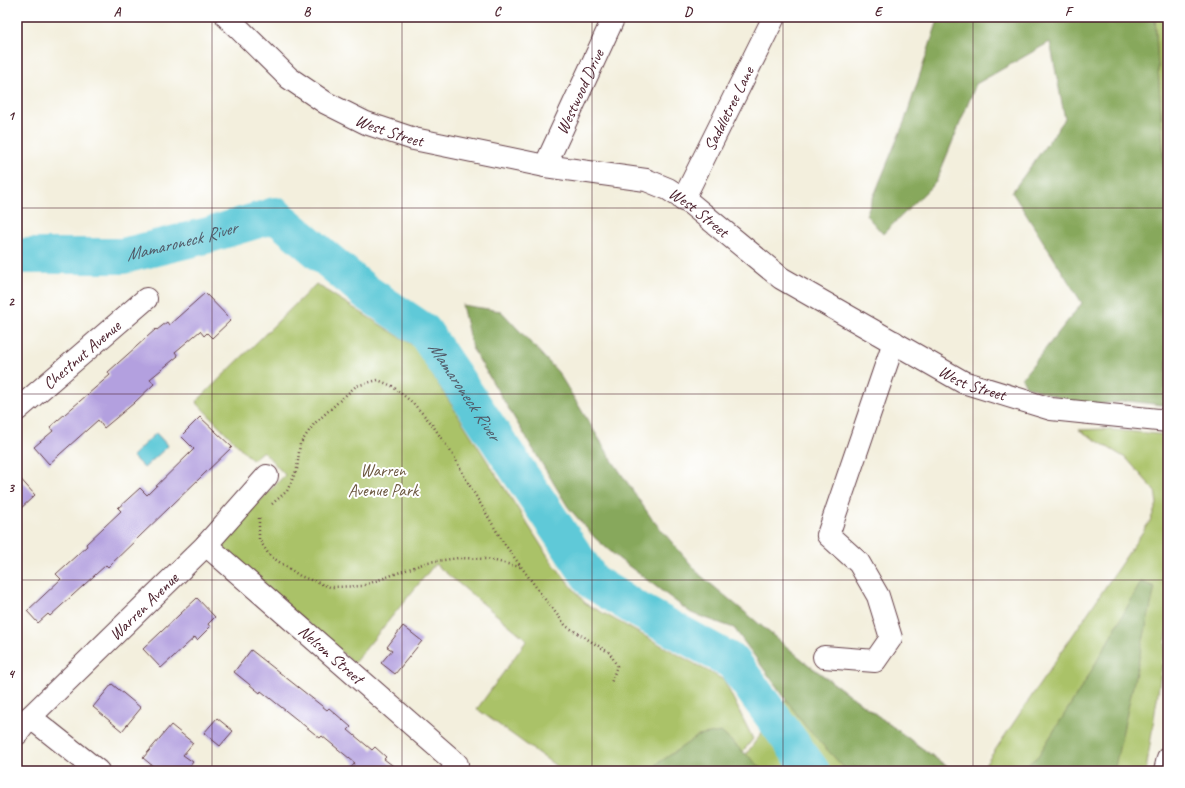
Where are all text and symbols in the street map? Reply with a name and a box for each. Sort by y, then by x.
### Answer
text: A [114,4,122,20]
text: B [304,4,312,20]
text: C [494,4,502,20]
text: D [684,4,693,20]
text: E [875,4,884,20]
text: F [1065,4,1074,20]
street label: Westwood Drive [551,44,609,137]
street label: Saddletree Lane [699,62,759,154]
text: 1 [8,108,16,124]
street label: West Street [352,109,427,152]
street label: West Street [665,182,735,243]
water label: Mamaroneck River [123,215,243,266]
text: 2 [8,294,15,310]
street label: Chestnut Avenue [38,314,126,394]
water label: Mamaroneck River [424,338,507,447]
street label: West Street [935,360,1010,406]
park label: Warren Avenue Park [348,460,420,501]
text: 3 [8,480,15,496]
street label: Warren Avenue [104,567,183,645]
street label: Nelson Street [294,620,370,690]
text: 4 [8,666,16,682]

